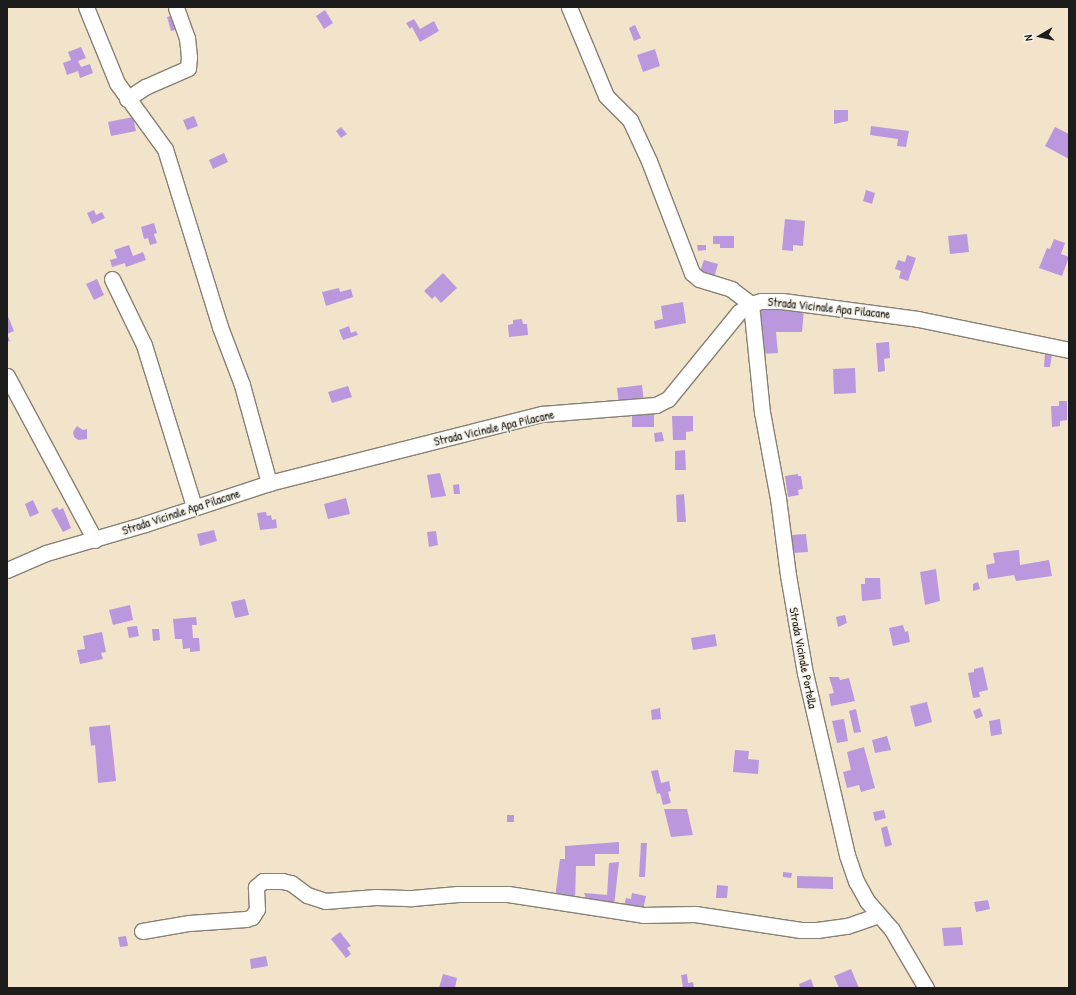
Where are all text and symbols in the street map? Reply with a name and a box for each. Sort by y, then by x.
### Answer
north arrow [1020,16,1060,56]
text: N [1021,34,1036,42]
street label: Strada Vicinale Apa Pilacane [767,294,891,322]
street label: Strada Vicinale Apa Pilacane [432,407,556,449]
street label: Strada Vicinale Apa Pilacane [120,486,242,538]
street label: Strada Vicinale Portella [786,606,820,710]

